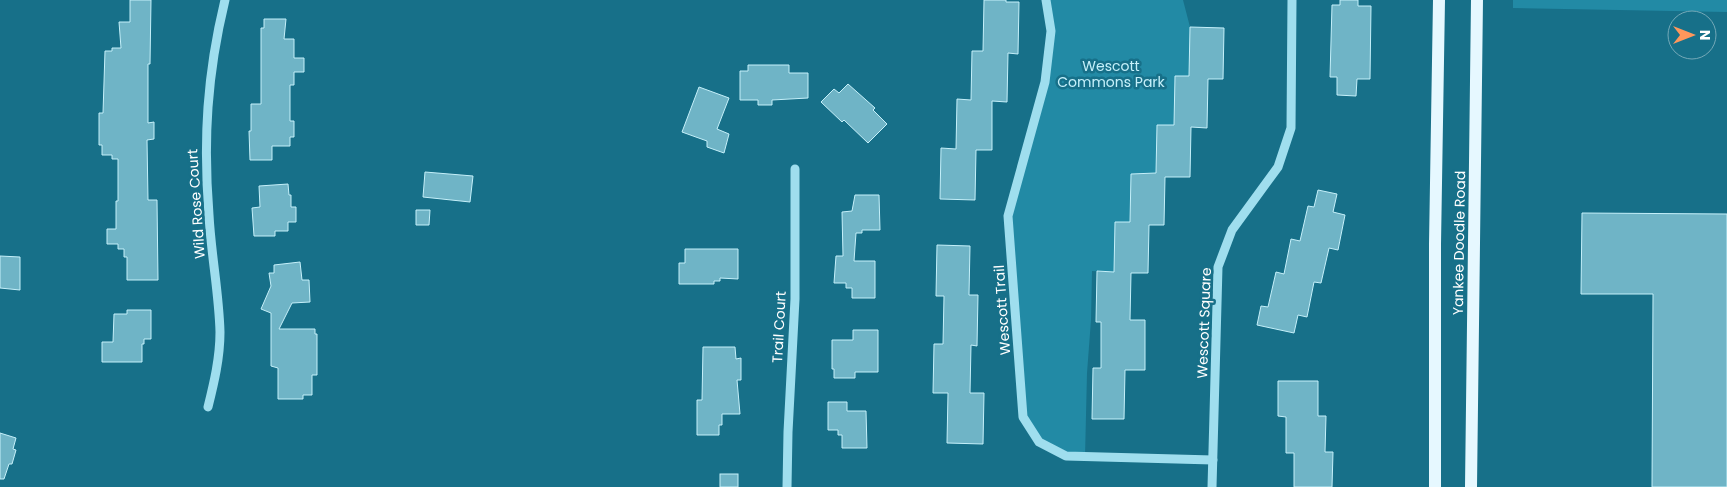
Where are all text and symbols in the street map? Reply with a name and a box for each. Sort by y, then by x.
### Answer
north arrow [1667,10,1717,60]
text: N [1695,30,1715,40]
park label: Wescott Commons Park [1057,56,1166,92]
street label: Wild Rose Court [182,148,210,260]
street label: Yankee Doodle Road [1448,171,1470,315]
street label: Wescott Trail [989,264,1015,356]
street label: Wescott Square [1192,267,1216,379]
street label: Trail Court [767,291,791,363]

